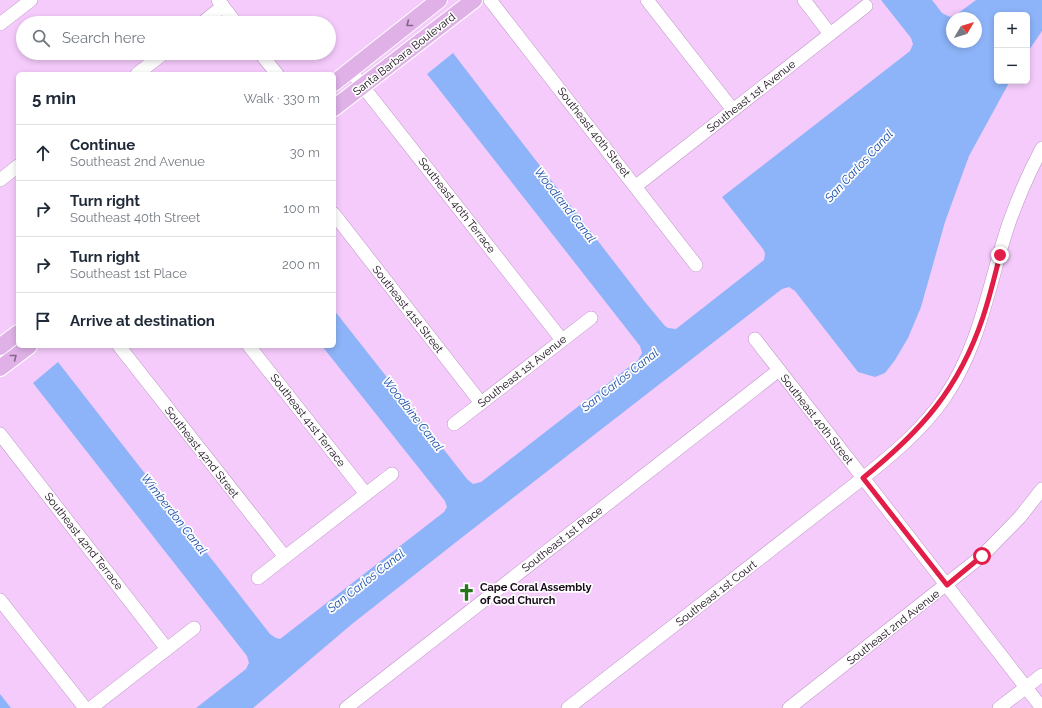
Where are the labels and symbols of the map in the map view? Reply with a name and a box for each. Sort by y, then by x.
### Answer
street label: Santa Barbara Boulevard [351,10,458,98]
north arrow [946,12,982,48]
one-way arrow [406,19,413,26]
street label: Southeast 1st Avenue [704,57,799,135]
street label: Southeast 40th Street [555,85,633,180]
water label: San Carlos Canal [821,127,896,206]
street label: Southeast 40th Terrace [415,155,498,256]
water label: Woodland Canal [531,165,599,245]
route end [991,246,1009,264]
street label: Southeast 41st Street [370,263,446,356]
street label: Southeast 1st Avenue [475,332,570,410]
water label: San Carlos Canal [578,346,661,415]
one-way arrow [10,355,17,362]
street label: Southeast 41st Terrace [267,371,348,470]
street label: Southeast 40th Street [778,372,856,467]
water label: Woodbine Canal [380,374,446,454]
street label: Southeast 42nd Street [162,404,242,501]
water label: Wimberdon Canal [138,471,210,557]
street label: Southeast 42nd Terrace [42,490,126,593]
street label: Southeast 1st Place [519,503,606,575]
water label: San Carlos Canal [324,547,407,616]
route start [973,547,991,565]
street label: Southeast 1st Court [673,558,759,629]
place label: Cape Coral Assembly of God Church [480,581,592,607]
church icon: Cape Coral Assembly of God Church [457,583,477,603]
street label: Southeast 2nd Avenue [844,587,943,668]

